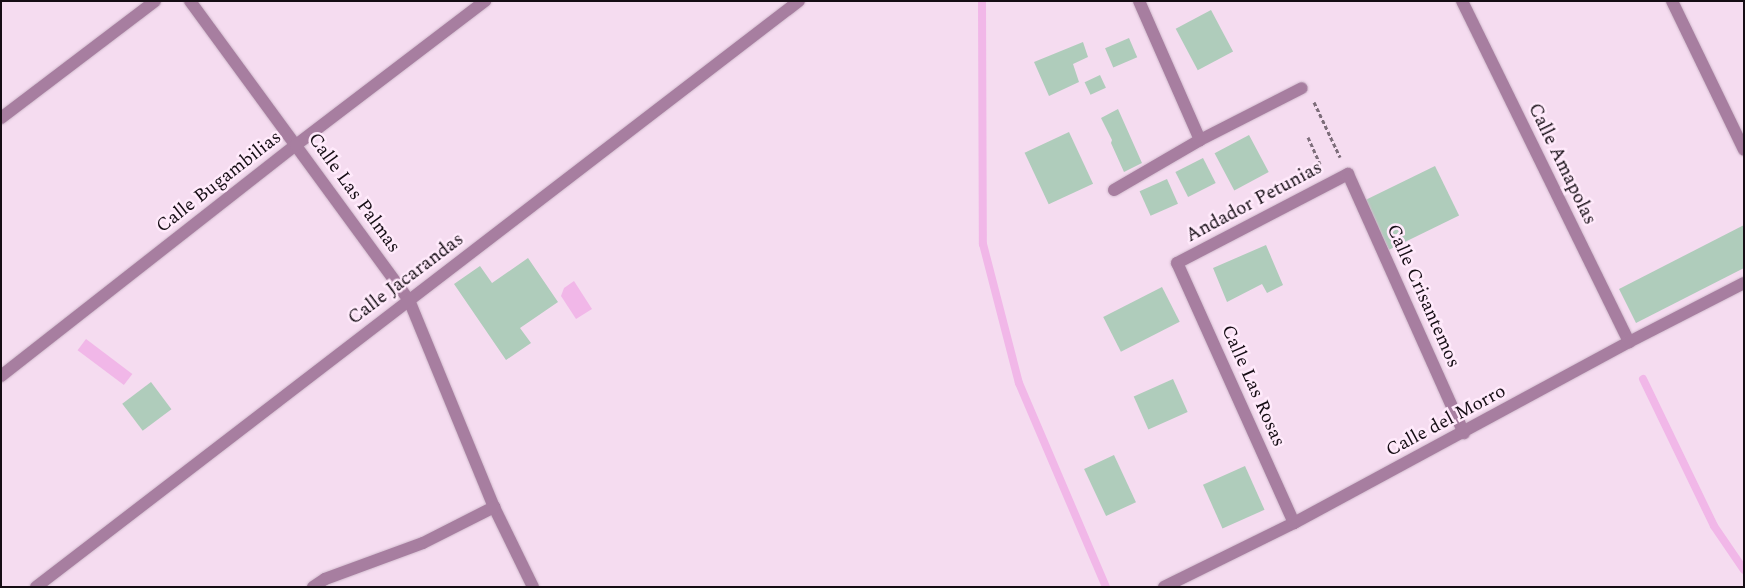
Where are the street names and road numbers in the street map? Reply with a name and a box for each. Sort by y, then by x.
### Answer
street label: Calle Amapolas [1523,100,1601,228]
street label: Calle Bugambilias [152,126,286,238]
street label: Calle Las Palmas [303,129,405,257]
street label: Andador Petunias [1182,156,1326,248]
street label: Calle Crisantemos [1381,221,1465,371]
street label: Calle Jacarandas [344,228,468,330]
street label: Calle Las Rosas [1216,322,1290,450]
street label: Calle del Morro [1382,380,1510,462]

